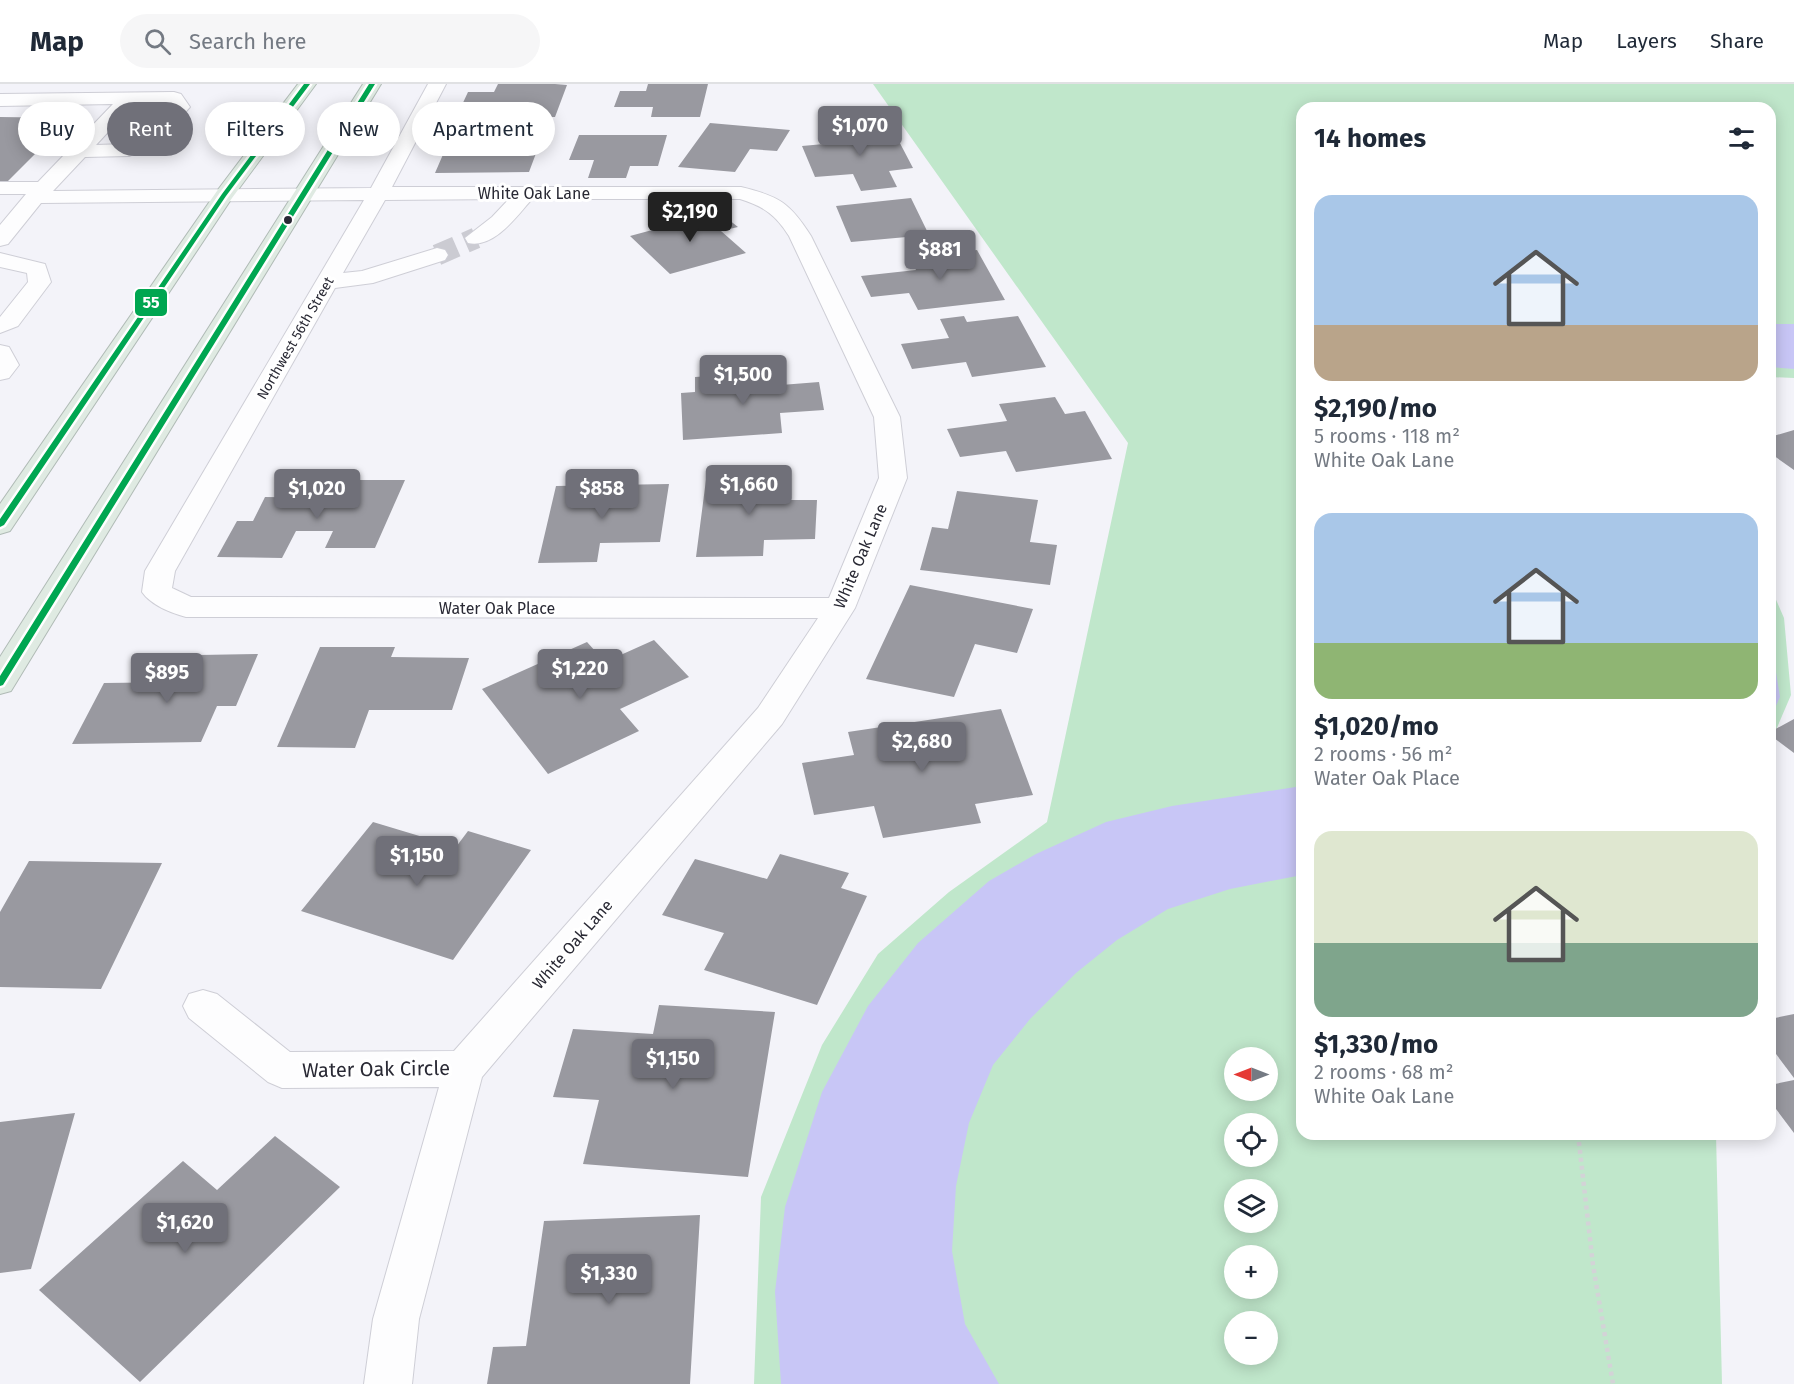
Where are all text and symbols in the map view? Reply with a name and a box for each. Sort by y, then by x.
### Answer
search box [120,14,540,68]
text: Map [30,25,84,58]
icon: search [141,25,174,58]
text: Search here [189,28,307,55]
text: Map [1543,28,1583,54]
text: Layers [1616,28,1677,54]
text: Share [1710,28,1764,54]
chip: Buy [18,102,95,156]
chip: Rent [107,102,193,156]
chip: Filters [205,102,305,156]
chip: New [317,102,400,156]
chip: Apartment [412,102,555,156]
pin: $1,070 [811,106,909,157]
text: $1,070 [832,113,888,137]
icon: filters [1725,122,1758,155]
text: 14 homes [1314,123,1426,154]
street label: White Oak Lane [478,184,590,203]
pin: $2,190 [641,192,739,243]
text: $2,190 [662,199,718,223]
unlabelled marker [282,214,294,226]
pin: $881 [904,230,976,281]
icon: home [1482,234,1590,342]
text: $881 [919,237,961,261]
street label: Northwest 56th Street [253,273,338,403]
line badge: 55 [134,288,168,317]
text: 55 [142,293,160,312]
pin: $1,500 [694,355,792,406]
text: $1,500 [714,362,772,386]
text: $2,190/mo [1314,393,1437,424]
text: 5 rooms · 118 m² [1314,424,1460,448]
text: White Oak Lane [1314,448,1454,472]
pin: $1,660 [700,465,798,516]
pin: $1,020 [268,469,366,520]
pin: $858 [566,469,638,520]
text: $1,660 [720,472,778,496]
text: $1,020 [288,476,346,500]
text: $858 [580,476,624,500]
street label: White Oak Lane [830,501,891,612]
icon: home [1482,552,1590,660]
street label: Water Oak Place [439,599,555,618]
pin: $1,220 [531,649,629,700]
pin: $895 [131,653,203,704]
text: $1,220 [552,656,608,680]
text: $895 [145,660,189,684]
text: $1,020/mo [1314,711,1439,742]
pin: $2,680 [873,722,971,773]
text: $2,680 [892,729,952,753]
text: 2 rooms · 56 m² [1314,742,1453,766]
text: Water Oak Place [1314,766,1460,790]
pin: $1,150 [368,836,466,887]
text: $1,150 [390,843,444,867]
icon: home [1482,870,1590,978]
street label: White Oak Lane [528,896,616,993]
text: $1,330/mo [1314,1029,1438,1060]
pin: $1,150 [624,1039,722,1090]
text: $1,150 [646,1046,700,1070]
north arrow [1224,1047,1278,1101]
map controls [1224,1047,1278,1365]
street label: Water Oak Circle [302,1056,450,1082]
text: 2 rooms · 68 m² [1314,1060,1454,1084]
text: White Oak Lane [1314,1084,1454,1108]
button: locate [1224,1113,1278,1167]
button: layers [1224,1179,1278,1233]
pin: $1,620 [136,1203,234,1254]
text: $1,620 [156,1210,214,1234]
button: + [1224,1245,1278,1299]
pin: $1,330 [560,1254,658,1305]
text: $1,330 [580,1261,638,1285]
button: − [1224,1311,1278,1365]

